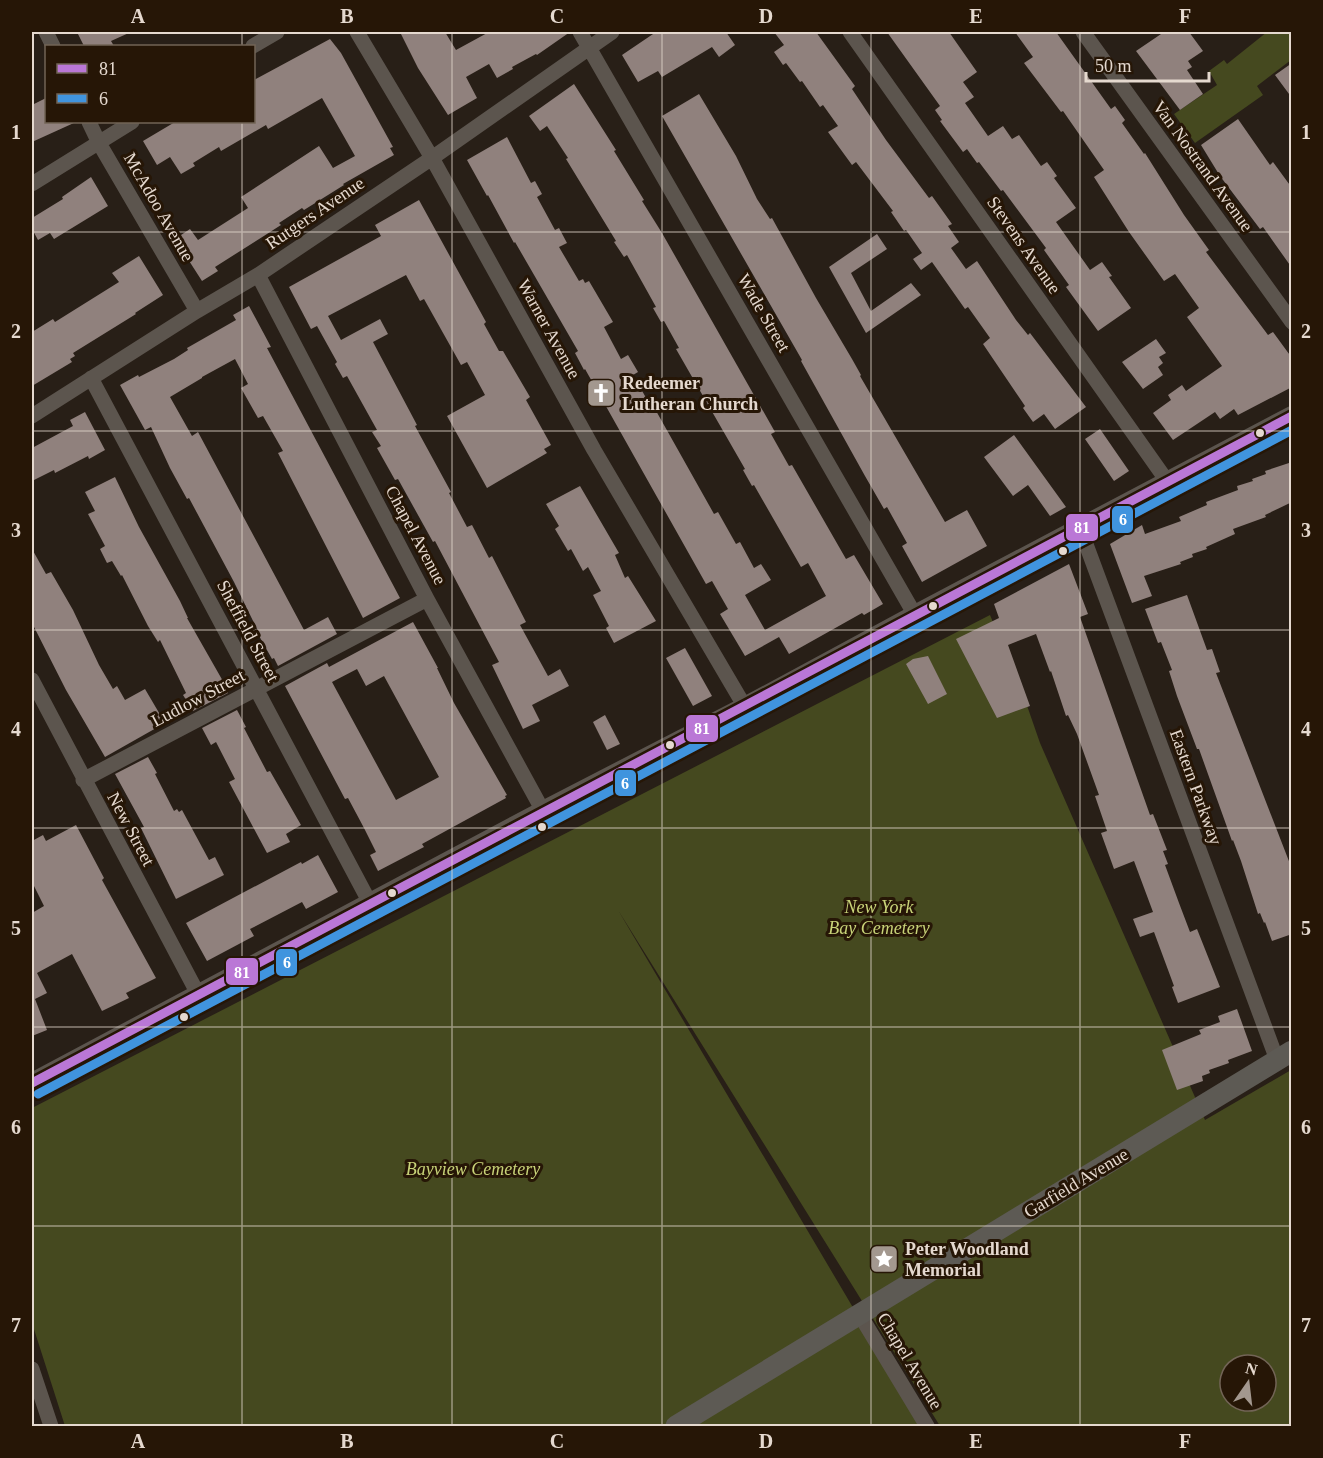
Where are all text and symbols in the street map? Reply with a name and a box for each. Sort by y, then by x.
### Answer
text: A [131,5,146,27]
text: B [340,5,354,27]
text: C [550,5,564,27]
text: D [759,5,773,27]
text: E [969,5,983,27]
text: F [1179,5,1191,27]
legend [45,45,255,123]
scale bar [1086,45,1209,83]
text: 50 m [1095,56,1132,76]
text: 81 [99,59,117,79]
text: 6 [99,89,108,109]
street label: Van Nostrand Avenue [1149,97,1257,235]
text: 1 [11,121,21,143]
text: 1 [1301,121,1311,143]
street label: McAdoo Avenue [120,149,198,265]
street label: Rutgers Avenue [262,173,368,253]
street label: Stevens Avenue [983,193,1065,297]
street label: Wade Street [734,270,794,356]
street label: Warner Avenue [513,276,585,382]
text: 2 [11,320,21,342]
text: 2 [1301,320,1311,342]
place label: Redeemer Lutheran Church [622,373,758,414]
church icon: Redeemer Lutheran Church [585,377,617,409]
unlabelled marker [1254,427,1266,439]
street label: Chapel Avenue [382,482,450,588]
line badge: 6 [1111,505,1134,534]
text: 6 [1119,511,1127,528]
line badge: 81 [1065,513,1099,542]
text: 3 [11,519,21,541]
text: 81 [1074,519,1090,536]
text: 3 [1301,519,1311,541]
unlabelled marker [1057,545,1069,557]
street label: Sheffield Street [213,577,283,685]
unlabelled marker [927,600,939,612]
street label: Ludlow Street [148,665,248,731]
line badge: 81 [685,714,719,743]
text: 4 [11,718,21,740]
text: 4 [1301,718,1311,740]
text: 81 [694,720,710,737]
street label: Eastern Parkway [1166,727,1226,847]
unlabelled marker [664,739,676,751]
line badge: 6 [614,769,637,797]
text: 6 [621,775,629,792]
street label: New Street [103,789,159,869]
unlabelled marker [536,821,548,833]
unlabelled marker [386,887,398,899]
park label: New York Bay Cemetery [828,897,930,938]
text: 5 [11,917,21,939]
text: 5 [1301,917,1311,939]
line badge: 6 [275,948,298,977]
text: 6 [283,954,291,971]
line badge: 81 [225,957,259,986]
text: 81 [234,964,250,981]
unlabelled marker [178,1011,190,1023]
text: 6 [11,1116,21,1138]
text: 6 [1301,1116,1311,1138]
street label: Garfield Avenue [1020,1144,1132,1222]
park label: Bayview Cemetery [406,1159,540,1179]
place label: Peter Woodland Memorial [905,1239,1029,1280]
place icon: Peter Woodland Memorial [868,1243,900,1275]
street label: Chapel Avenue [873,1309,947,1413]
text: 7 [11,1314,21,1336]
text: 7 [1301,1314,1311,1336]
north arrow [1218,1353,1278,1413]
text: N [1244,1359,1260,1379]
text: A [131,1430,146,1452]
text: B [340,1430,354,1452]
text: C [550,1430,564,1452]
text: D [759,1430,773,1452]
text: E [969,1430,983,1452]
text: F [1179,1430,1191,1452]

